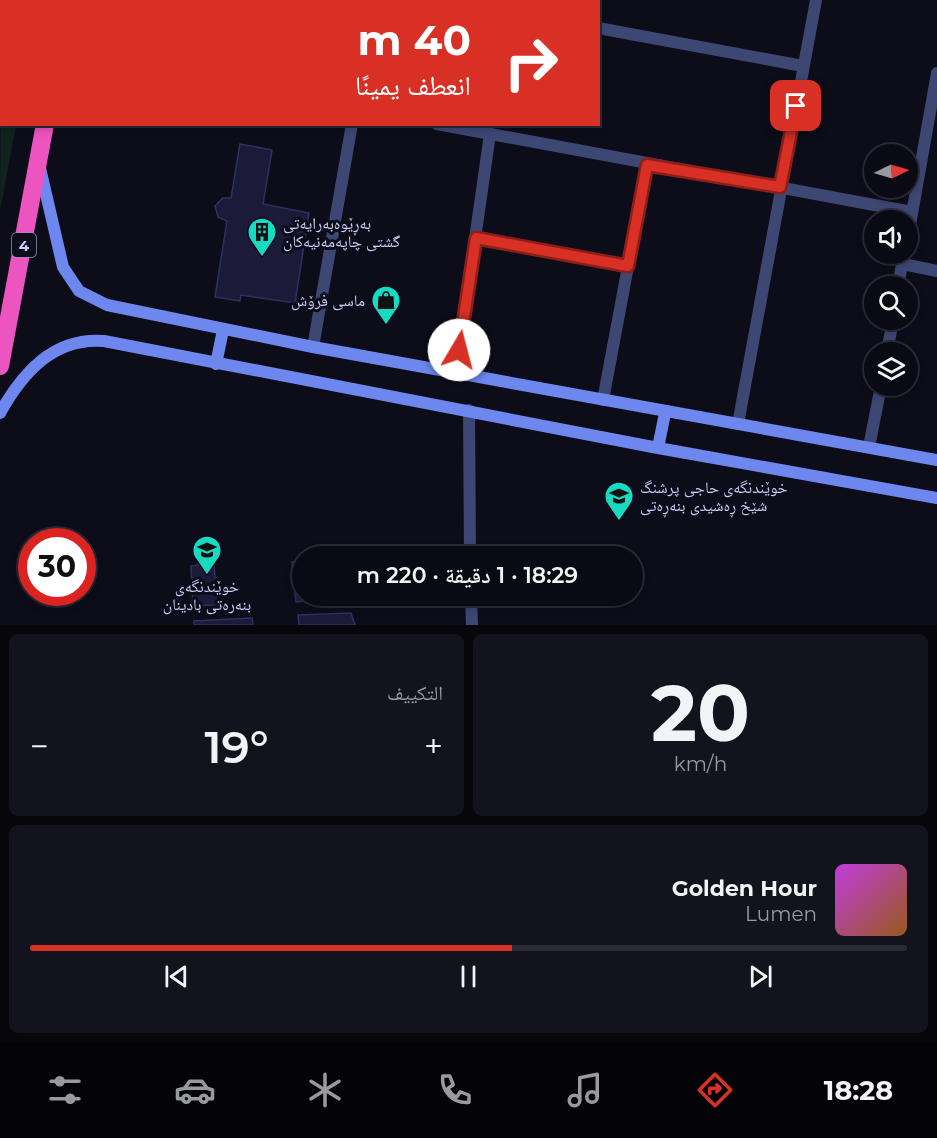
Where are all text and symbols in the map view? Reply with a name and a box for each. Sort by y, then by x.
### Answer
text: 40 m [358,14,471,66]
icon: right [492,24,570,102]
text: انعطف يمينًا [355,69,471,102]
pin [770,80,821,131]
icon: arrive [779,89,812,122]
north arrow [864,144,918,198]
map controls [864,144,918,396]
button: sound [864,210,918,264]
place label: بەڕێوەبەرایەتی گشتی چاپەمەنیەکان [283,214,400,252]
building icon: بەڕێوەبەرایەتی گشتی چاپەمەنیەکان [246,216,278,258]
road number: 4 [12,233,36,257]
button: search [864,276,918,330]
shop icon: ماسی فرۆش [370,284,402,326]
place label: ماسی فرۆش [291,291,365,311]
position arrow [427,318,491,382]
button: layers [864,342,918,396]
place label: خوێندنگەی حاجی پرشنگ شێخ ڕەشیدی بنەڕەتی [640,478,788,518]
school or university icon: خوێندنگەی حاجی پرشنگ شێخ ڕەشیدی بنەڕەتی [603,480,635,522]
speed limit sign: 30 [18,528,96,606]
school or university icon: خوێندنگەی بنەرەتی بادینان [191,534,223,576]
text: 18:29 · 1 دقيقة · 220 m [357,562,578,589]
place label: خوێندنگەی بنەرەتی بادینان [163,577,251,615]
text: 20 [651,665,750,761]
text: التكييف [387,681,443,705]
text: 19° [204,719,269,774]
text: − [30,726,49,766]
text: + [424,726,443,766]
text: km/h [674,752,727,776]
text: Golden Hour [672,875,817,902]
text: Lumen [745,902,817,926]
icon: previous [160,960,193,993]
icon: pause [452,960,485,993]
icon: next [744,960,777,993]
icon: filters [44,1069,86,1111]
icon: car [174,1069,216,1111]
icon: climate [304,1069,346,1111]
icon: phone [434,1069,476,1111]
icon: music [564,1069,606,1111]
icon: directions [694,1069,736,1111]
text: 18:28 [824,1074,893,1107]

